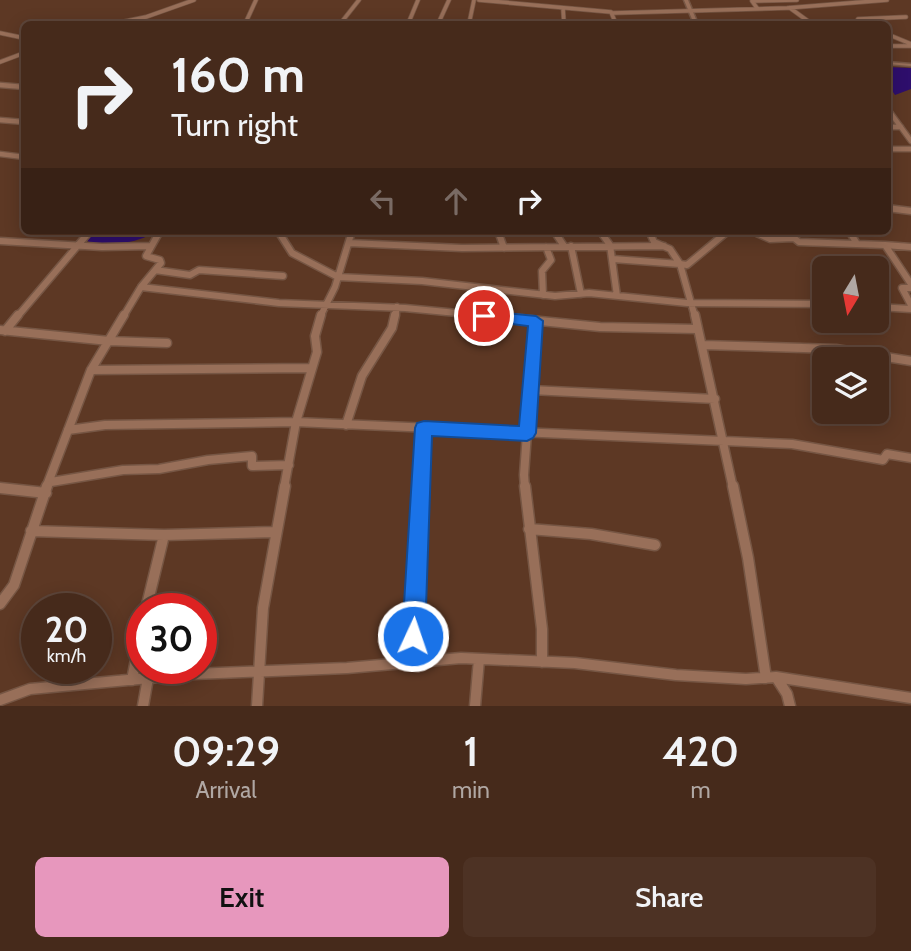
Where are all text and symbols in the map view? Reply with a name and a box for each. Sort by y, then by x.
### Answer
text: 160 m [171,45,305,104]
icon: right [56,49,147,140]
text: Turn right [171,105,298,144]
icon: left [364,182,402,220]
icon: ahead [437,182,475,220]
icon: right [510,182,548,220]
north arrow [812,256,889,332]
map controls [812,256,889,424]
pin [454,286,514,346]
icon: arrive [465,297,503,335]
button: layers [812,347,889,424]
speed limit sign: 30 [126,593,217,684]
position arrow [376,599,450,673]
text: 20 [45,608,88,651]
text: km/h [47,645,86,667]
text: 09:29 [172,725,280,777]
text: 1 [464,725,478,777]
text: 420 [662,725,739,777]
text: Arrival [195,776,257,804]
text: min [452,776,490,804]
text: m [690,776,711,804]
button: Exit [35,857,449,937]
button: Share [463,857,876,937]

